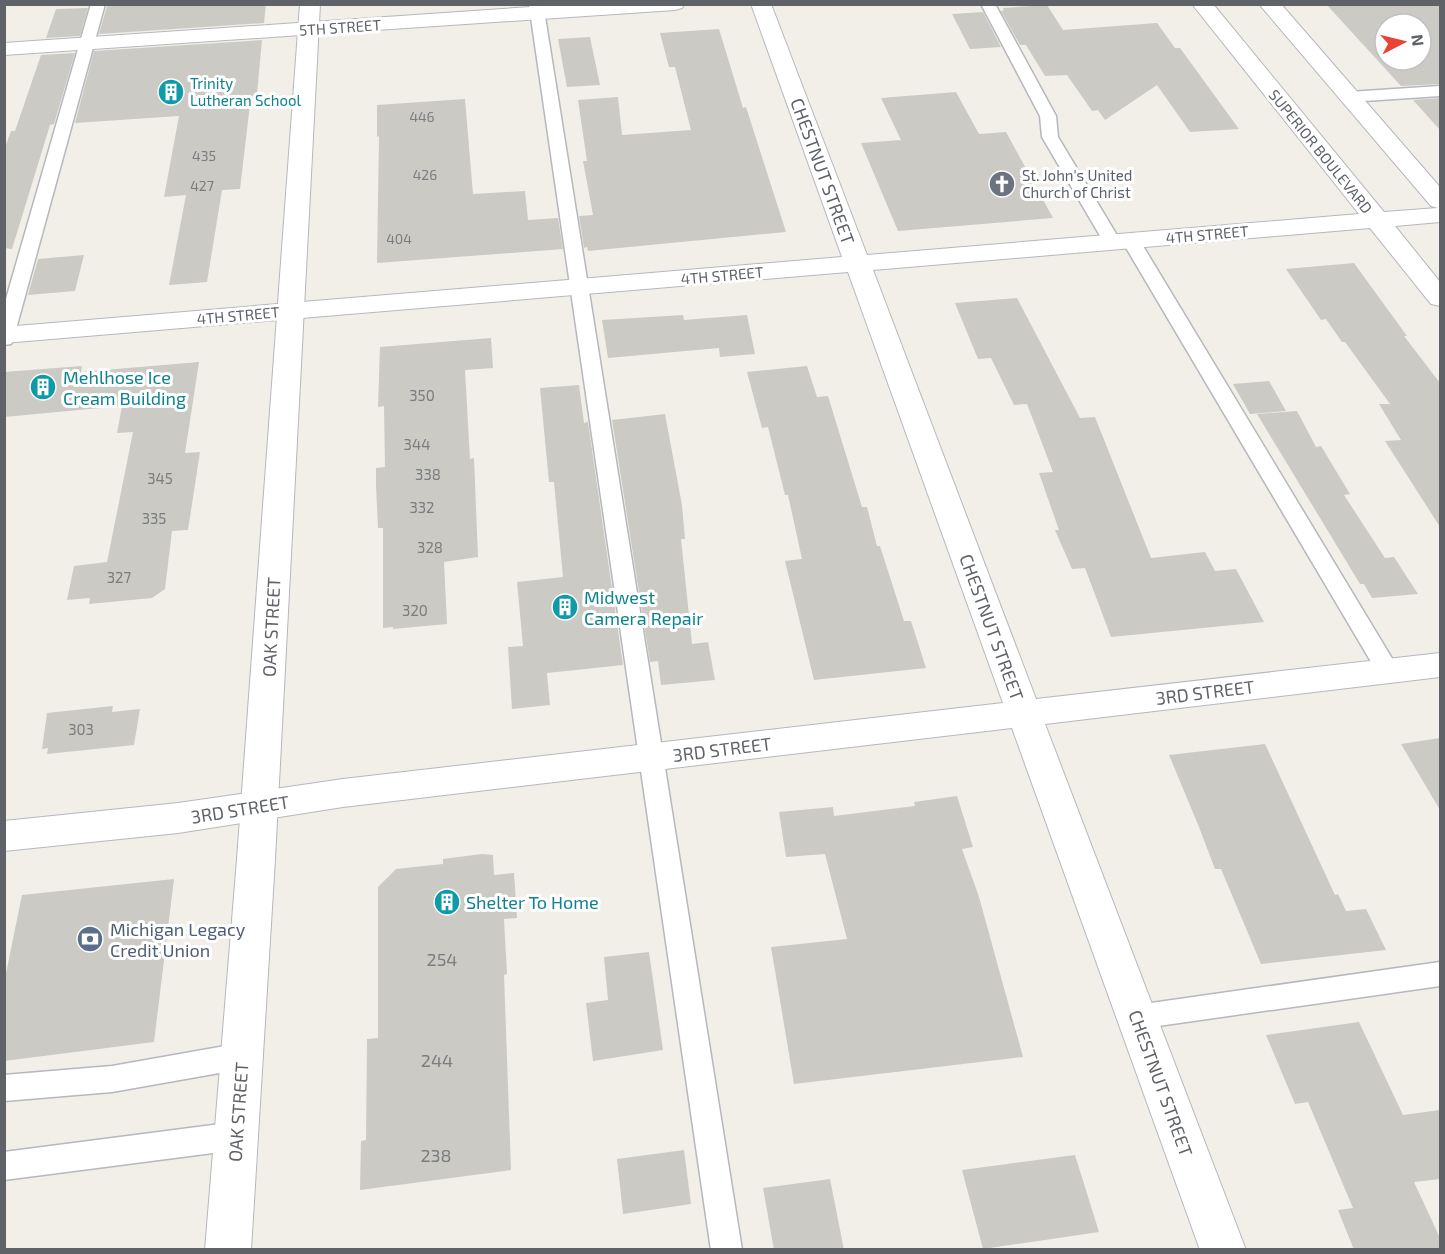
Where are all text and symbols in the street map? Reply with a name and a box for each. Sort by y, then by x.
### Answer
north arrow [1373,12,1433,72]
street label: 5TH STREET [298,15,382,39]
text: N [1408,33,1429,47]
place label: Trinity Lutheran School [190,74,302,109]
building icon: Trinity Lutheran School [156,77,186,107]
street label: SUPERIOR BOULEVARD [1266,85,1377,217]
street label: CHESTNUT STREET [786,95,860,248]
house number: 446 [409,108,435,125]
house number: 435 [192,147,216,164]
house number: 426 [413,166,437,183]
place label: St. John's United Church of Christ [1022,166,1132,201]
church icon: St. John's United Church of Christ [987,169,1017,199]
house number: 427 [190,177,214,194]
street label: 4TH STREET [1165,221,1249,247]
house number: 404 [386,230,412,247]
street label: 4TH STREET [680,262,764,288]
street label: 4TH STREET [196,302,280,328]
place label: Mehlhose Ice Cream Building [63,366,186,409]
building icon: Mehlhose Ice Cream Building [28,372,58,402]
house number: 350 [409,386,435,404]
house number: 344 [404,435,430,453]
house number: 338 [415,465,441,483]
house number: 345 [147,469,173,487]
house number: 332 [409,498,435,516]
house number: 335 [142,509,166,527]
house number: 328 [417,538,443,556]
street label: CHESTNUT STREET [955,551,1029,704]
house number: 327 [107,568,132,586]
street label: OAK STREET [257,576,285,677]
place label: Midwest Camera Repair [584,586,703,629]
building icon: Midwest Camera Repair [550,592,580,622]
house number: 320 [402,601,428,619]
street label: 3RD STREET [1154,675,1256,709]
house number: 303 [68,720,94,738]
street label: 3RD STREET [671,732,773,766]
street label: 3RD STREET [189,790,291,828]
building icon: Shelter To Home [432,887,462,917]
place label: Shelter To Home [466,891,599,913]
place label: Michigan Legacy Credit Union [110,918,246,961]
bank icon: Michigan Legacy Credit Union [75,924,105,954]
house number: 254 [427,948,457,970]
street label: CHESTNUT STREET [1124,1007,1198,1160]
house number: 244 [421,1049,453,1071]
street label: OAK STREET [224,1061,252,1163]
house number: 238 [420,1144,452,1166]

